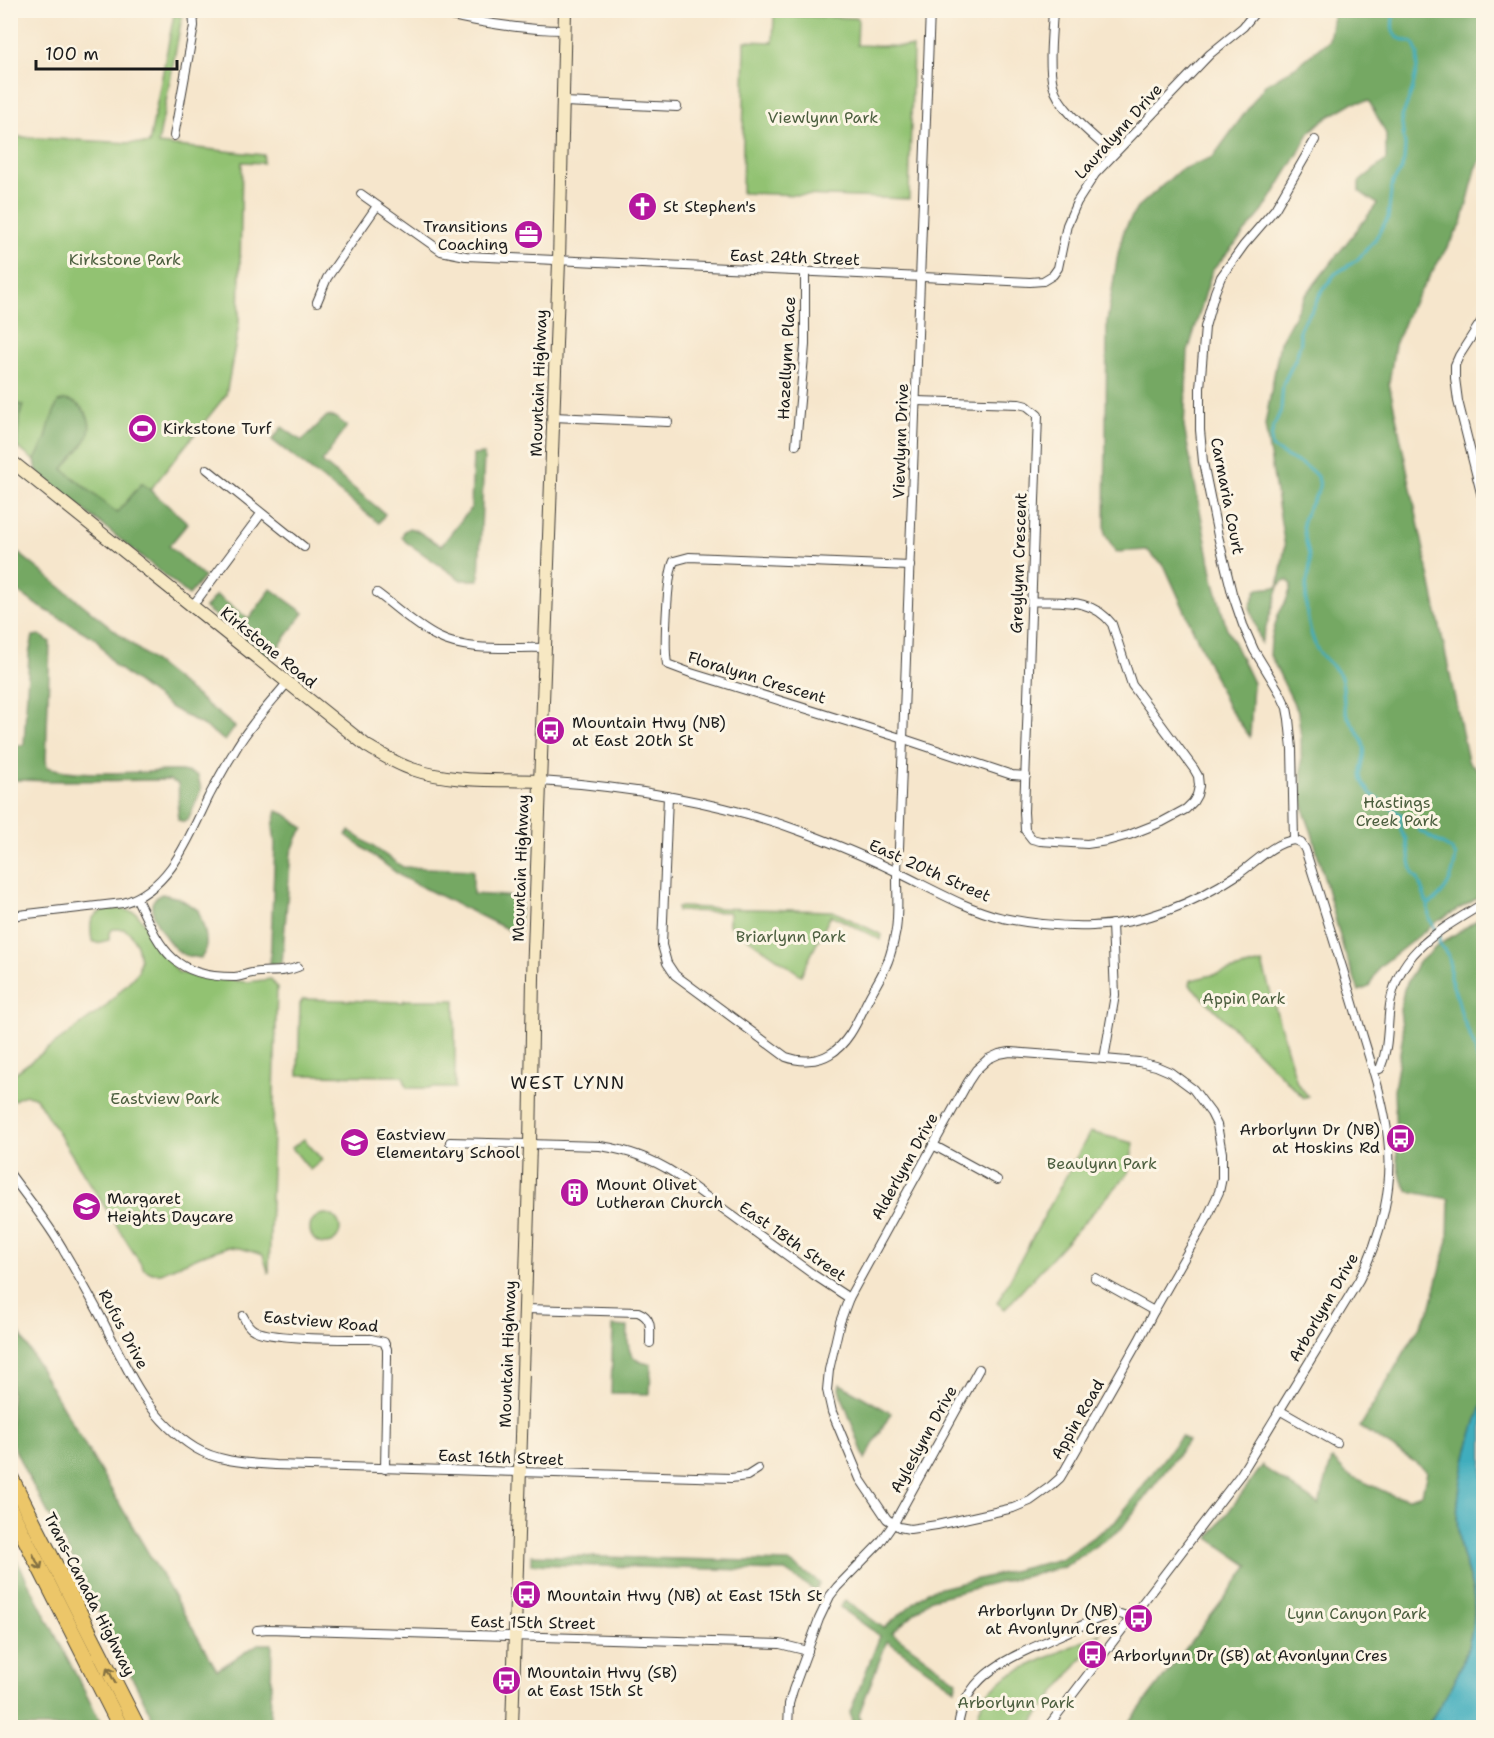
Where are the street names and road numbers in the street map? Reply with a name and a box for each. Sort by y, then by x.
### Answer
street label: Lauralynn Drive [1070,79,1167,184]
street label: East 24th Street [730,245,860,270]
street label: Hazellynn Place [773,296,800,420]
street label: Mountain Highway [525,309,552,457]
street label: Viewlynn Drive [888,383,913,499]
street label: Carmaria Court [1206,436,1249,556]
street label: Greylynn Crescent [1006,492,1031,634]
street label: Kirkstone Road [216,602,321,693]
street label: Floralynn Crescent [685,646,829,708]
street label: Mountain Highway [507,794,534,942]
street label: East 20th Street [866,834,994,907]
street label: Alderlynn Drive [866,1109,943,1224]
street label: East 18th Street [735,1197,850,1286]
street label: Arborlynn Drive [1284,1249,1363,1366]
street label: Mountain Highway [494,1280,521,1428]
street label: Rufus Drive [94,1286,153,1373]
street label: Eastview Road [263,1306,379,1337]
street label: Appin Road [1046,1375,1109,1463]
street label: Ayleslynn Drive [885,1382,962,1497]
street label: East 16th Street [438,1445,564,1470]
street label: Trans-Canada Highway [39,1509,140,1680]
street label: East 15th Street [470,1611,596,1634]

